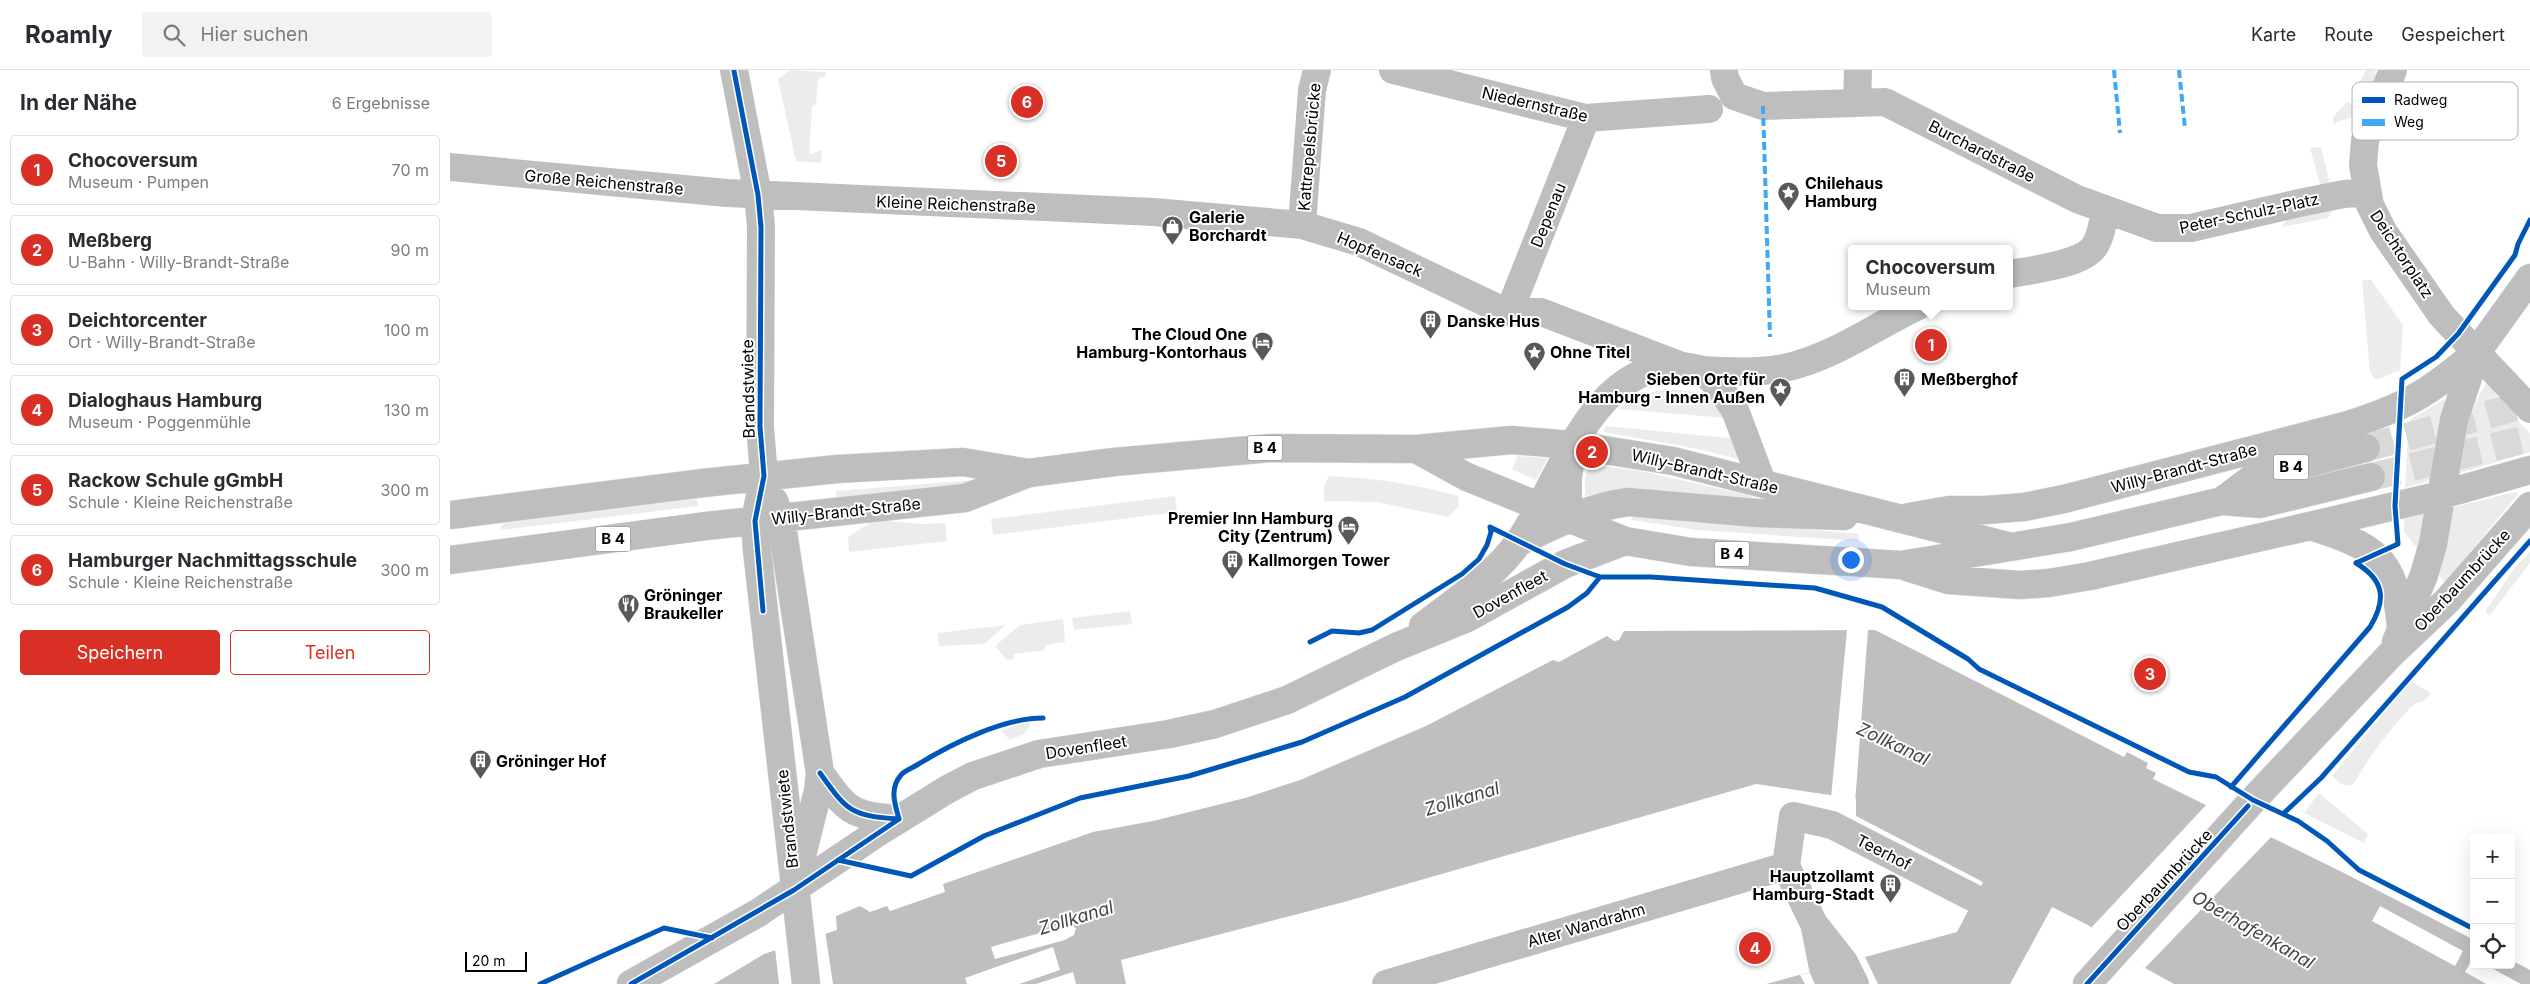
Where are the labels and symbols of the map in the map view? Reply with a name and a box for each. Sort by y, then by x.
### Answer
street label: Kattrepelsbrücke [1293,82,1325,212]
street label: Niedernstraße [1480,82,1590,126]
legend [2352,82,2518,140]
pin: 6 [1011,83,1043,121]
text: Radweg [2394,91,2447,108]
text: Weg [2394,113,2424,130]
street label: Burchardstraße [1925,116,2039,186]
pin: 5 [985,142,1017,180]
street label: Große Reichenstraße [524,165,684,199]
place label: Chilehaus Hamburg [1805,173,1883,211]
street label: Depenau [1526,180,1570,250]
place icon: Chilehaus Hamburg [1777,180,1801,211]
street label: Peter-Schulz-Platz [2177,188,2321,238]
street label: Kleine Reichenstraße [876,191,1036,217]
street label: Deichtorplatz [2366,206,2438,302]
place label: Galerie Borchardt [1189,207,1267,245]
shop icon: Galerie Borchardt [1161,214,1185,245]
street label: Hopfensack [1334,227,1426,281]
building icon: Danske Hus [1419,309,1443,340]
place label: Danske Hus [1447,311,1540,331]
place label: The Cloud One Hamburg-Kontorhaus [1076,324,1247,362]
pin: 1 [1915,326,1947,364]
hotel icon: The Cloud One Hamburg-Kontorhaus [1251,331,1275,362]
street label: Brandstwiete [737,339,759,439]
place icon: Ohne Titel [1522,340,1546,371]
place label: Ohne Titel [1550,342,1630,362]
building icon: Meßberghof [1893,367,1917,398]
place label: Sieben Orte für Hamburg - Innen Außen [1578,369,1765,407]
place label: Meßberghof [1921,369,2019,389]
place icon: Sieben Orte für Hamburg - Innen Außen [1769,376,1793,407]
pin: 2 [1576,433,1608,471]
road number: B 4 [1248,436,1282,460]
street label: Willy-Brandt-Straße [2109,439,2259,497]
street label: Willy-Brandt-Straße [1630,444,1780,498]
road number: B 4 [2274,454,2308,480]
street label: Willy-Brandt-Straße [770,493,922,529]
place label: Premier Inn Hamburg City (Zentrum) [1168,508,1333,546]
hotel icon: Premier Inn Hamburg City (Zentrum) [1337,515,1361,546]
street label: Oberbaumbrücke [2410,525,2514,635]
road number: B 4 [596,526,630,552]
road number: B 4 [1714,542,1750,566]
your location [1838,547,1864,573]
building icon: Kallmorgen Tower [1220,548,1244,579]
place label: Kallmorgen Tower [1248,550,1390,570]
street label: Dovenfleet [1469,565,1551,623]
place label: Gröninger Braukeller [644,585,724,623]
restaurant icon: Gröninger Braukeller [616,592,640,623]
pin: 3 [2134,655,2166,693]
water label: Zollkanal [1854,718,1933,770]
street label: Dovenfleet [1044,731,1128,763]
building icon: Gröninger Hof [468,749,492,780]
place label: Gröninger Hof [496,751,607,771]
street label: Brandstwiete [772,769,802,869]
water label: Zollkanal [1422,777,1503,820]
street label: Oberbaumbrücke [2112,825,2216,935]
street label: Teerhof [1853,830,1915,874]
place label: Hauptzollamt Hamburg-Stadt [1753,866,1874,904]
building icon: Hauptzollamt Hamburg-Stadt [1878,873,1902,904]
water label: Oberhafenkanal [2188,886,2319,973]
water label: Zollkanal [1036,896,1117,939]
street label: Alter Wandrahm [1525,899,1647,951]
pin: 4 [1739,929,1771,967]
scale bar [465,949,528,972]

